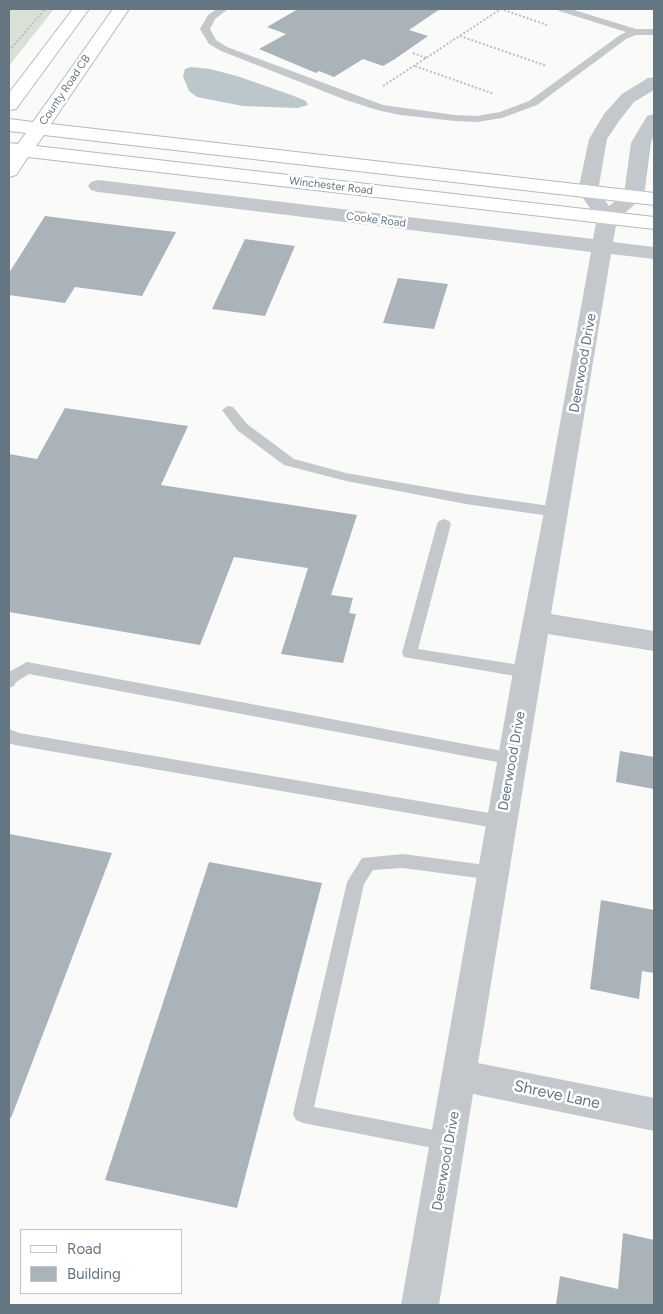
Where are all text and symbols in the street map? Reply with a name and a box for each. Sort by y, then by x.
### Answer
street label: County Road CB [37,52,93,128]
street label: Winchester Road [288,174,374,198]
street label: Cooke Road [345,210,407,230]
street label: Deerwood Drive [566,312,600,414]
street label: Deerwood Drive [495,710,529,812]
street label: Shreve Lane [512,1076,602,1114]
street label: Deerwood Drive [429,1110,463,1212]
legend [20,1229,182,1294]
text: Road [67,1240,102,1258]
text: Building [67,1265,121,1283]

